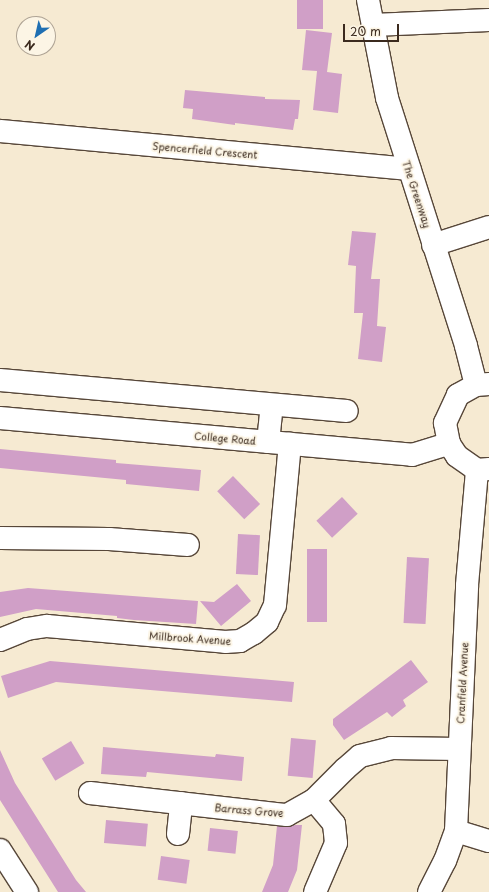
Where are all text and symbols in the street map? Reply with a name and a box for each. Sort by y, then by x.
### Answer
north arrow [16,16,56,56]
scale bar [345,16,401,42]
text: 20 m [350,22,381,40]
text: N [21,36,38,55]
street label: Spencerfield Crescent [152,139,258,161]
street label: The Greenway [400,158,434,230]
street label: College Road [194,429,256,447]
street label: Millbrook Avenue [148,629,232,647]
street label: Cranfield Avenue [454,642,470,724]
street label: Barrass Grove [214,801,284,819]

